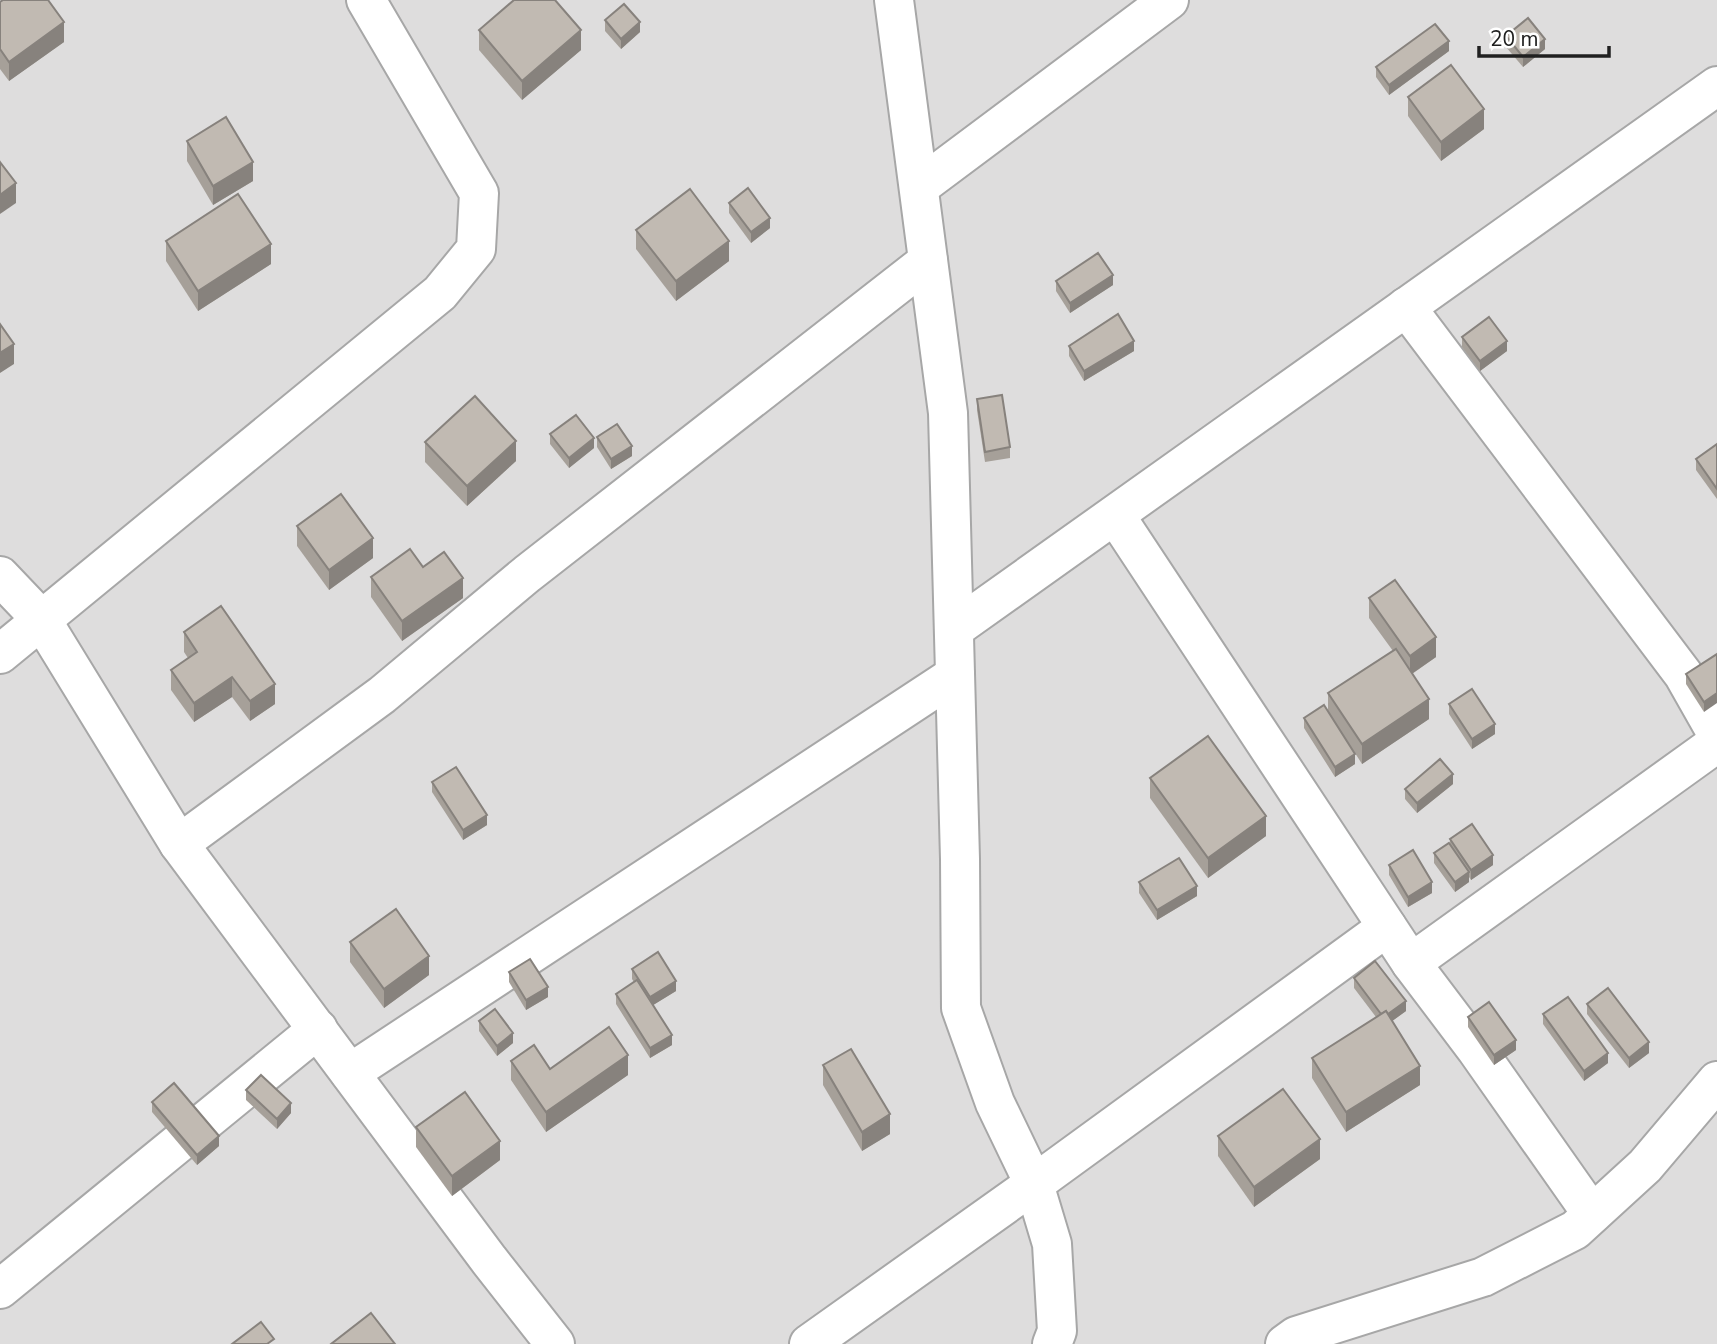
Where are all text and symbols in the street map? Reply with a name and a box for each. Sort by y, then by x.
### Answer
scale bar [1479,14,1608,58]
text: 20 m [1490,25,1539,53]

